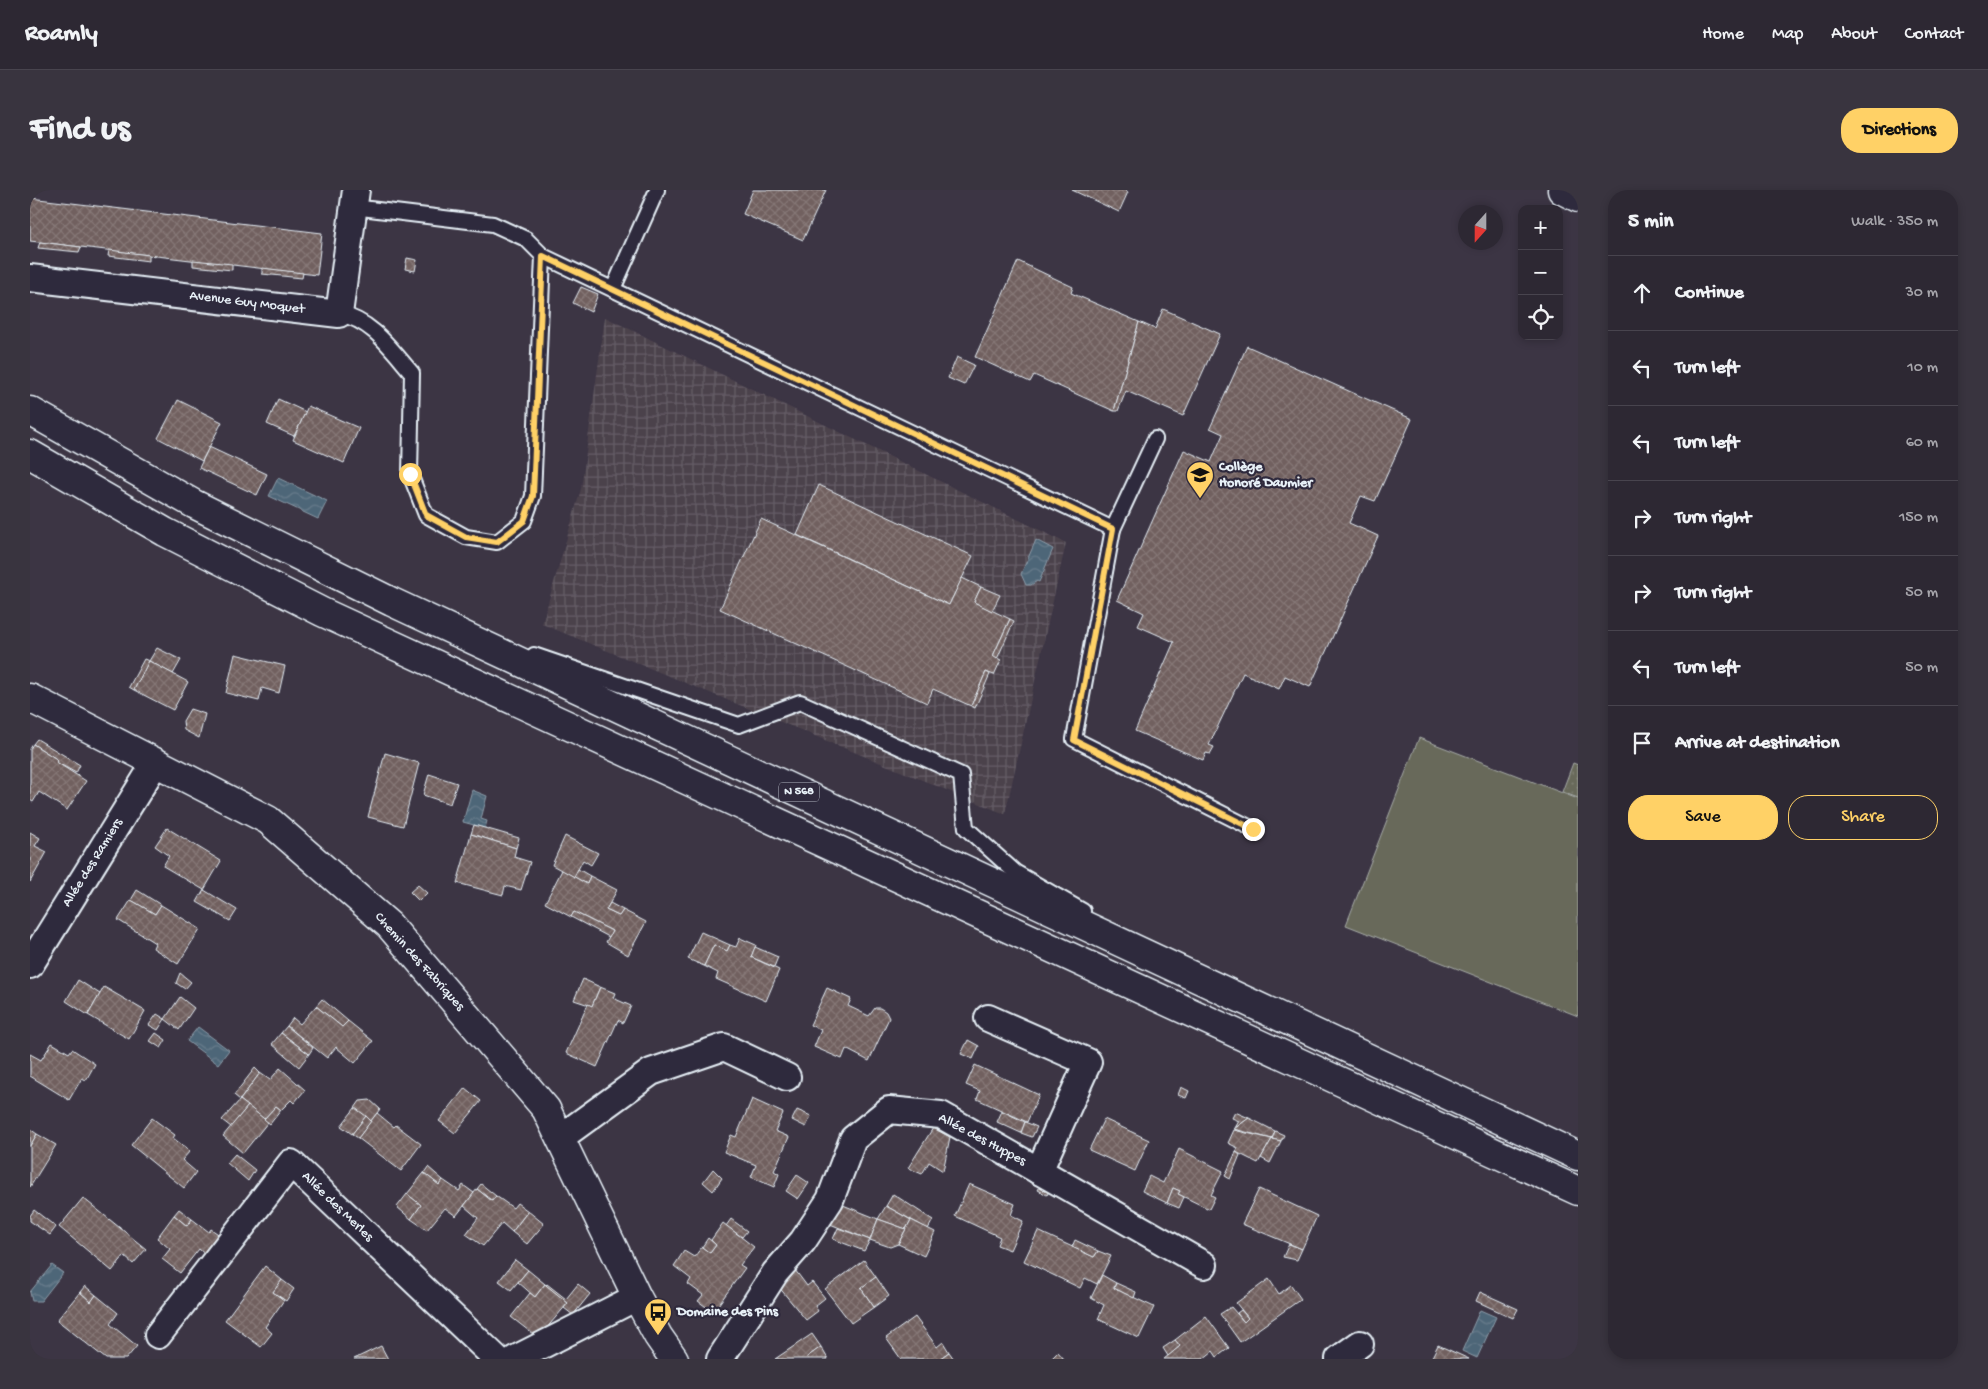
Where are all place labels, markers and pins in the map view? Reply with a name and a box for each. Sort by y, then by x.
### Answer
place label: Collège Honoré Daumier [1218,459,1314,492]
school or university icon: Collège Honoré Daumier [1185,460,1215,499]
bus stop icon: Domaine des Pins [643,1297,673,1336]
place label: Domaine des Pins [675,1304,779,1321]

